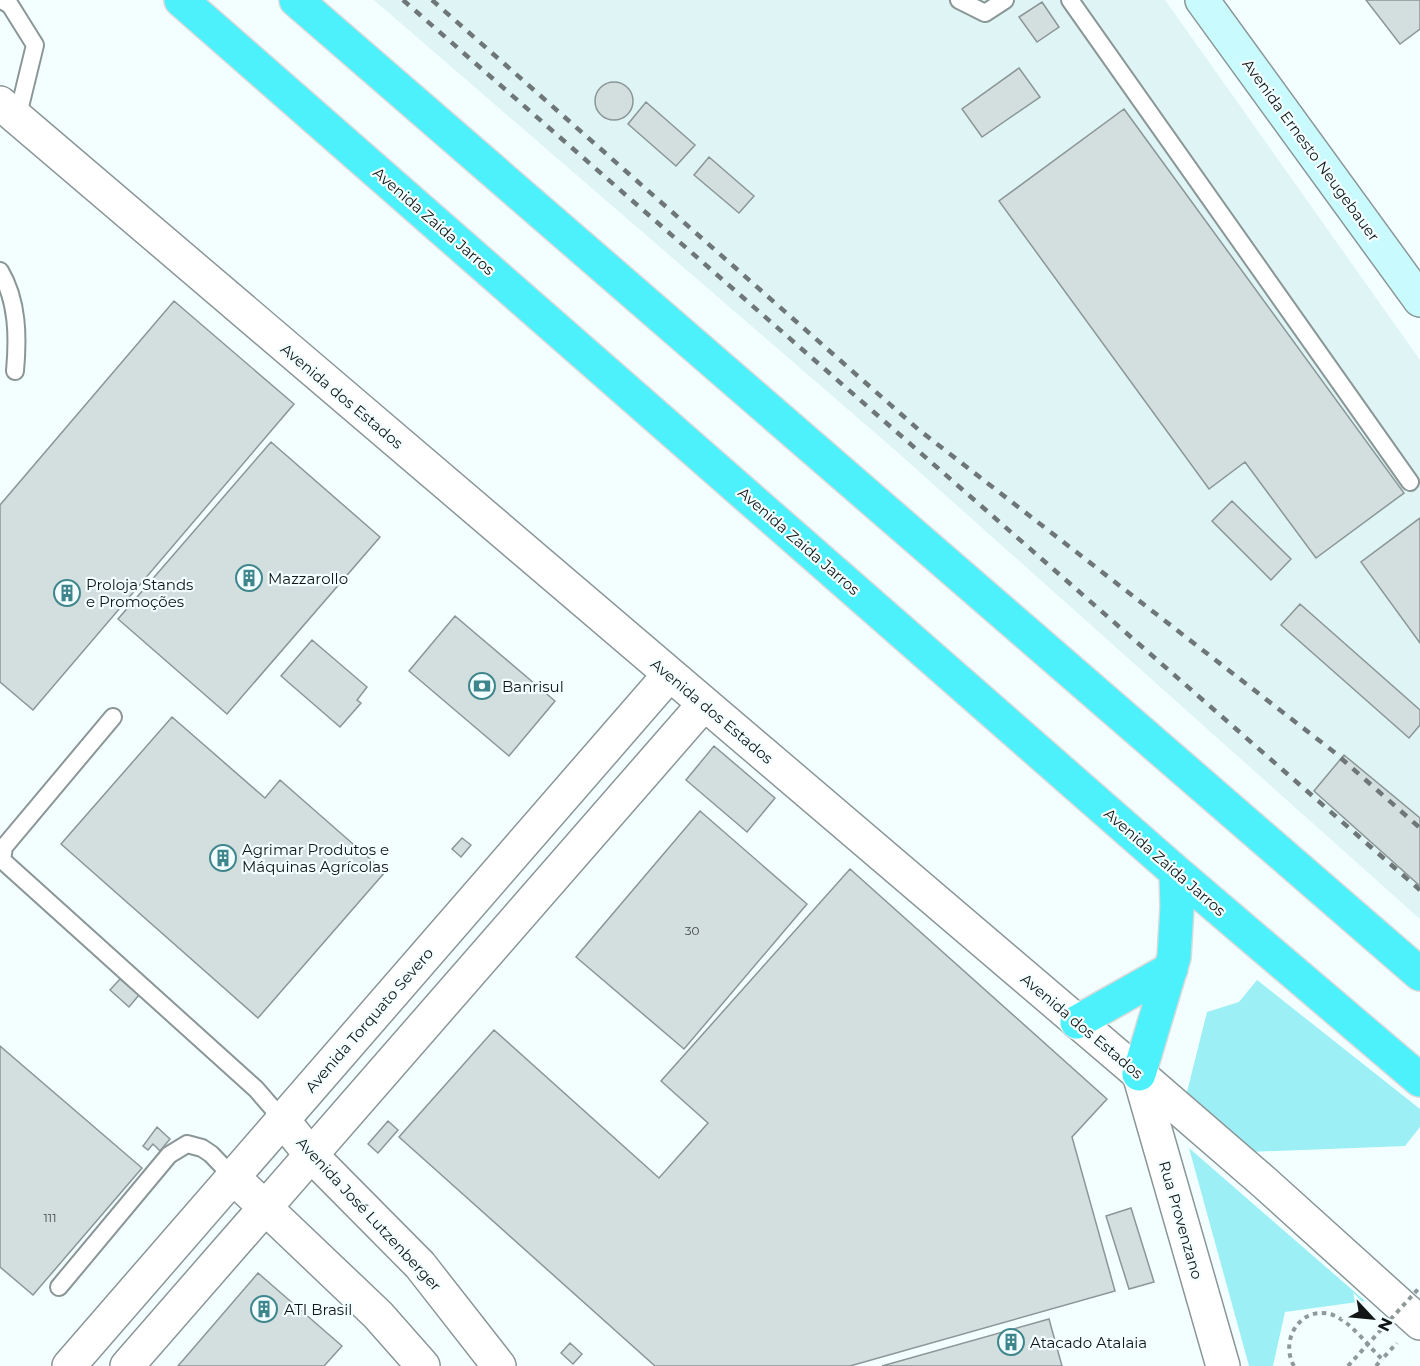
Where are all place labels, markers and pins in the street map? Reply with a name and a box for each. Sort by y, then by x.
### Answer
building icon: Mazzarollo [234,563,264,593]
place label: Mazzarollo [268,569,348,588]
place label: Proloja Stands e Promoções [86,575,193,611]
building icon: Proloja Stands e Promoções [52,578,82,608]
bank icon: Banrisul [467,671,497,701]
place label: Banrisul [502,677,564,696]
place label: Agrimar Produtos e Máquinas Agrícolas [242,840,389,876]
building icon: Agrimar Produtos e Máquinas Agrícolas [208,843,238,873]
building icon: ATI Brasil [249,1294,279,1324]
place label: ATI Brasil [284,1300,352,1319]
building icon: Atacado Atalaia [996,1327,1026,1357]
place label: Atacado Atalaia [1030,1333,1147,1352]

